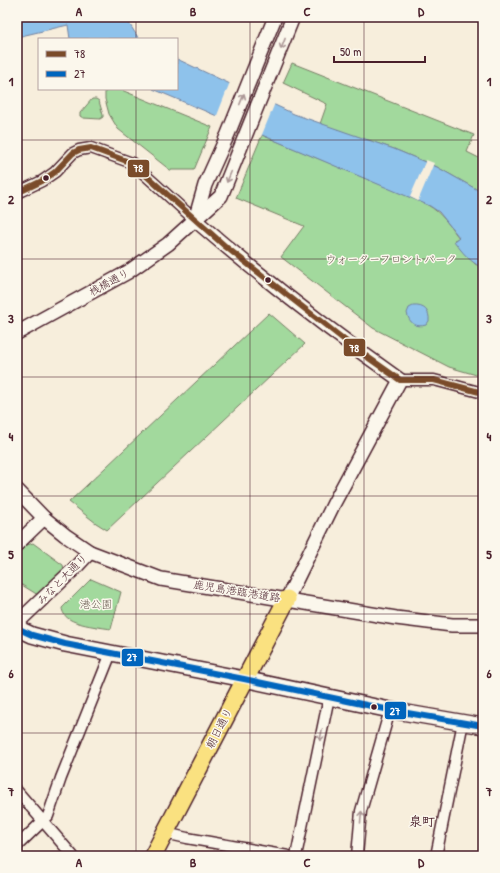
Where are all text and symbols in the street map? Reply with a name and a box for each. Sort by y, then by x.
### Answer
text: A [76,2,83,20]
text: B [190,2,197,20]
text: C [303,2,311,20]
text: D [418,2,425,20]
one-way arrow [278,37,286,49]
legend [38,38,178,90]
scale bar [334,38,425,64]
text: 50 m [340,43,361,60]
text: 78 [74,45,85,62]
text: 27 [74,65,86,82]
text: 1 [9,72,14,90]
text: 1 [487,72,492,90]
one-way arrow [238,93,246,105]
line badge: 78 [127,159,150,178]
text: 78 [132,161,143,175]
one-way arrow [224,170,232,182]
unlabelled marker [41,173,51,183]
text: 2 [8,190,15,208]
text: 2 [486,190,493,208]
park label: ウォーターフロントパーク [325,252,457,266]
street label: 桟橋通り [86,265,132,299]
unlabelled marker [263,275,273,285]
text: 3 [8,309,14,327]
text: 3 [486,309,492,327]
line badge: 78 [343,338,366,357]
text: 78 [348,341,359,355]
text: 4 [9,427,14,445]
text: 4 [487,427,492,445]
text: 5 [8,545,14,563]
text: 5 [486,545,492,563]
street label: みなと大通り [34,551,90,607]
street label: 鹿児島港臨港道路 [192,577,282,605]
park label: 港公園 [80,597,113,611]
line badge: 27 [121,648,144,667]
text: 27 [127,650,138,664]
text: 6 [8,664,14,682]
text: 6 [486,664,492,682]
line badge: 27 [384,701,407,720]
unlabelled marker [369,702,379,712]
text: 27 [390,704,401,718]
street label: 朝日通り [203,705,235,751]
one-way arrow [317,728,325,741]
text: 7 [7,782,15,800]
text: 7 [485,782,493,800]
one-way arrow [357,811,364,824]
district label: 泉町 [409,812,435,830]
text: A [76,853,83,871]
text: B [190,853,197,871]
text: C [303,853,311,871]
text: D [418,853,425,871]

